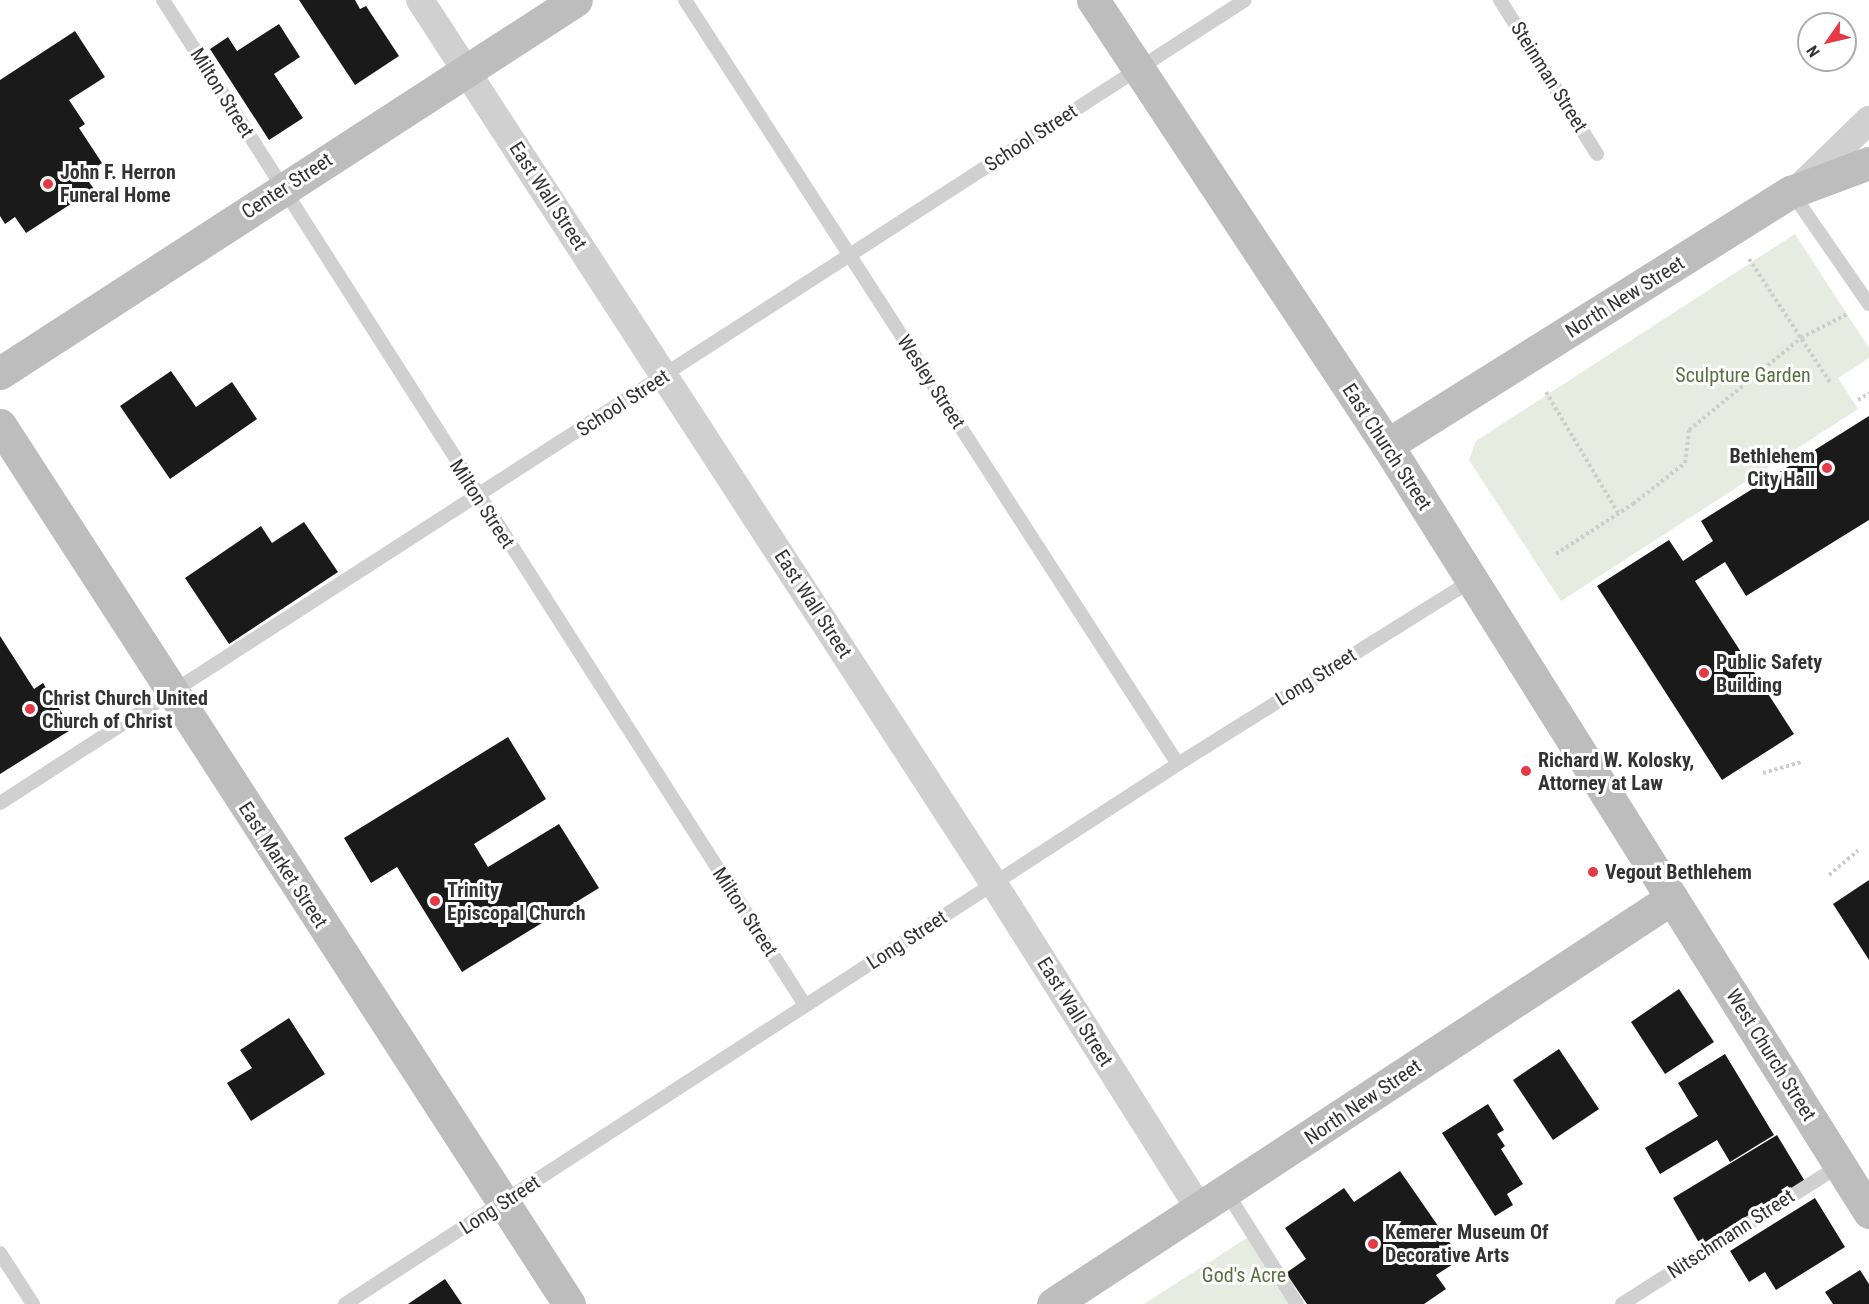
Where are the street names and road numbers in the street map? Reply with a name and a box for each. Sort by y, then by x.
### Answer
street label: Steinman Street [1506,17,1592,137]
street label: Milton Street [185,44,259,142]
street label: School Street [980,99,1082,177]
street label: East Wall Street [504,137,592,255]
street label: Center Street [237,148,337,224]
street label: North New Street [1561,251,1689,343]
street label: Wesley Street [892,331,970,433]
street label: School Street [572,364,674,442]
street label: East Church Street [1337,379,1437,515]
street label: Milton Street [444,455,520,553]
street label: East Wall Street [769,545,857,663]
street label: Long Street [1271,643,1361,711]
street label: East Market Street [233,797,333,933]
street label: Milton Street [707,863,783,961]
street label: Long Street [862,905,952,975]
street label: East Wall Street [1032,953,1118,1071]
street label: West Church Street [1721,985,1821,1125]
street label: North New Street [1300,1054,1426,1150]
street label: Long Street [455,1170,545,1240]
street label: Nitschmann Street [1663,1184,1799,1284]

